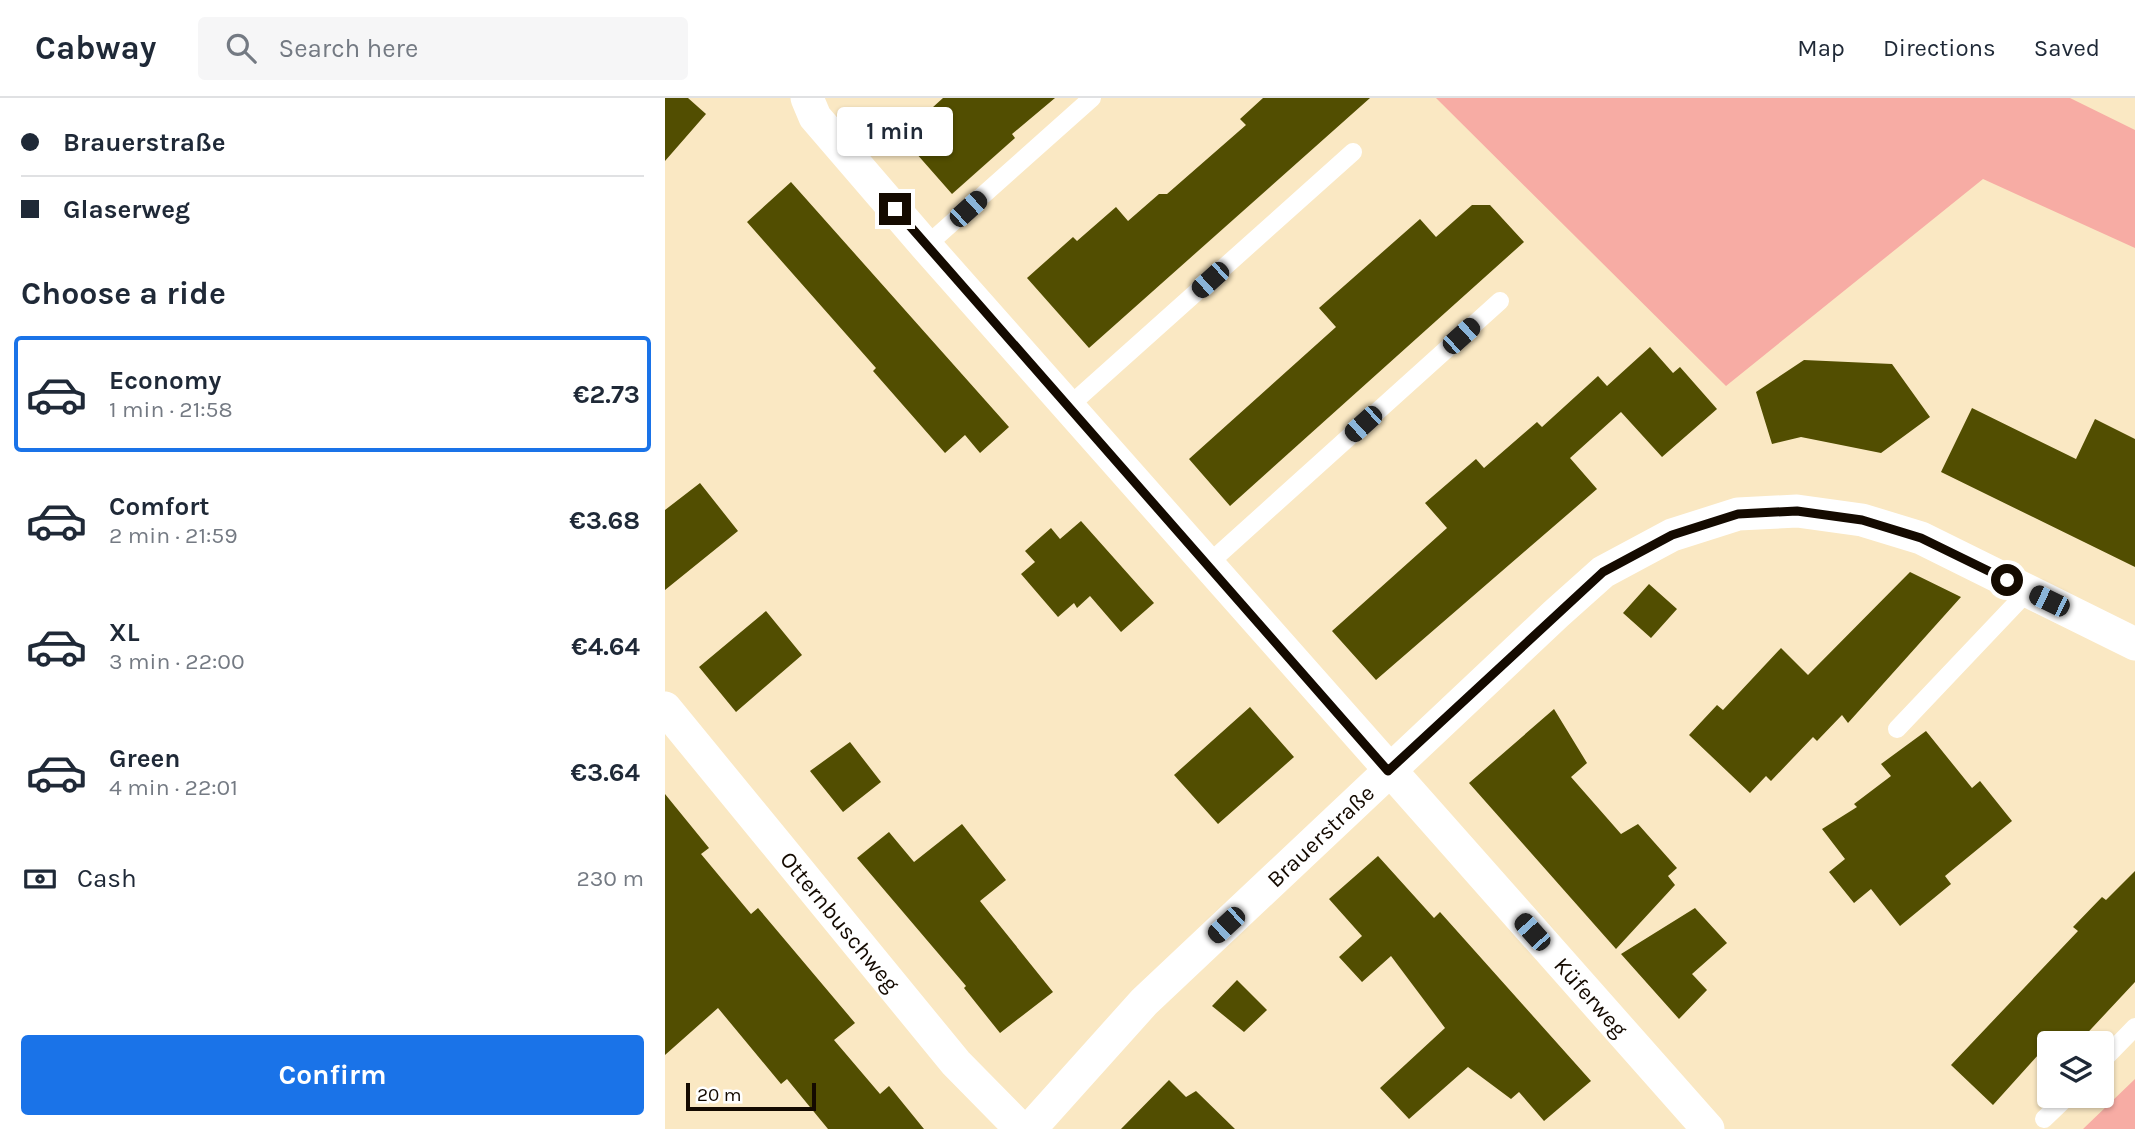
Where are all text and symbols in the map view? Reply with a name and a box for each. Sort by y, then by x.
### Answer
search box [198,17,688,80]
text: Cabway [35,29,156,67]
icon: search [222,29,260,67]
text: Search here [278,33,418,64]
text: Map [1797,34,1845,62]
text: Directions [1883,34,1996,62]
text: Saved [2034,34,2100,62]
callout: 1 min [837,108,953,156]
text: 1 min [866,118,924,145]
text: Brauerstraße [63,127,226,158]
car [946,187,991,231]
route end [879,193,911,225]
text: Glaserweg [63,194,190,225]
car [1188,258,1233,302]
text: Choose a ride [21,275,226,312]
car [1439,314,1484,358]
icon: car [25,363,88,426]
text: Economy [109,365,221,396]
text: €2.73 [573,379,640,410]
text: 1 min · 21:58 [109,396,233,423]
car [1341,402,1386,446]
icon: car [25,489,88,552]
text: Comfort [109,491,210,522]
text: €3.68 [569,505,640,536]
text: 2 min · 21:59 [109,522,238,549]
route start [1991,564,2023,596]
car [2026,582,2073,620]
icon: car [25,615,88,678]
text: XL [109,617,140,648]
text: €4.64 [571,631,640,662]
text: 3 min · 22:00 [109,648,245,675]
icon: car [25,741,88,804]
text: Green [109,743,181,774]
text: €3.64 [571,757,640,788]
text: 4 min · 22:01 [109,774,238,801]
street label: Brauerstraße [1261,779,1380,893]
street label: Otternbuschweg [775,846,905,997]
icon: cash [21,860,59,898]
text: Cash [77,863,137,894]
text: 230 m [576,865,644,892]
car [1204,903,1249,947]
car [1511,909,1554,955]
street label: Küferweg [1549,952,1634,1042]
map controls [2037,1031,2114,1108]
button: layers [2037,1031,2114,1108]
button: Confirm [21,1035,644,1115]
scale bar [686,1080,815,1112]
text: 20 m [697,1084,742,1106]

